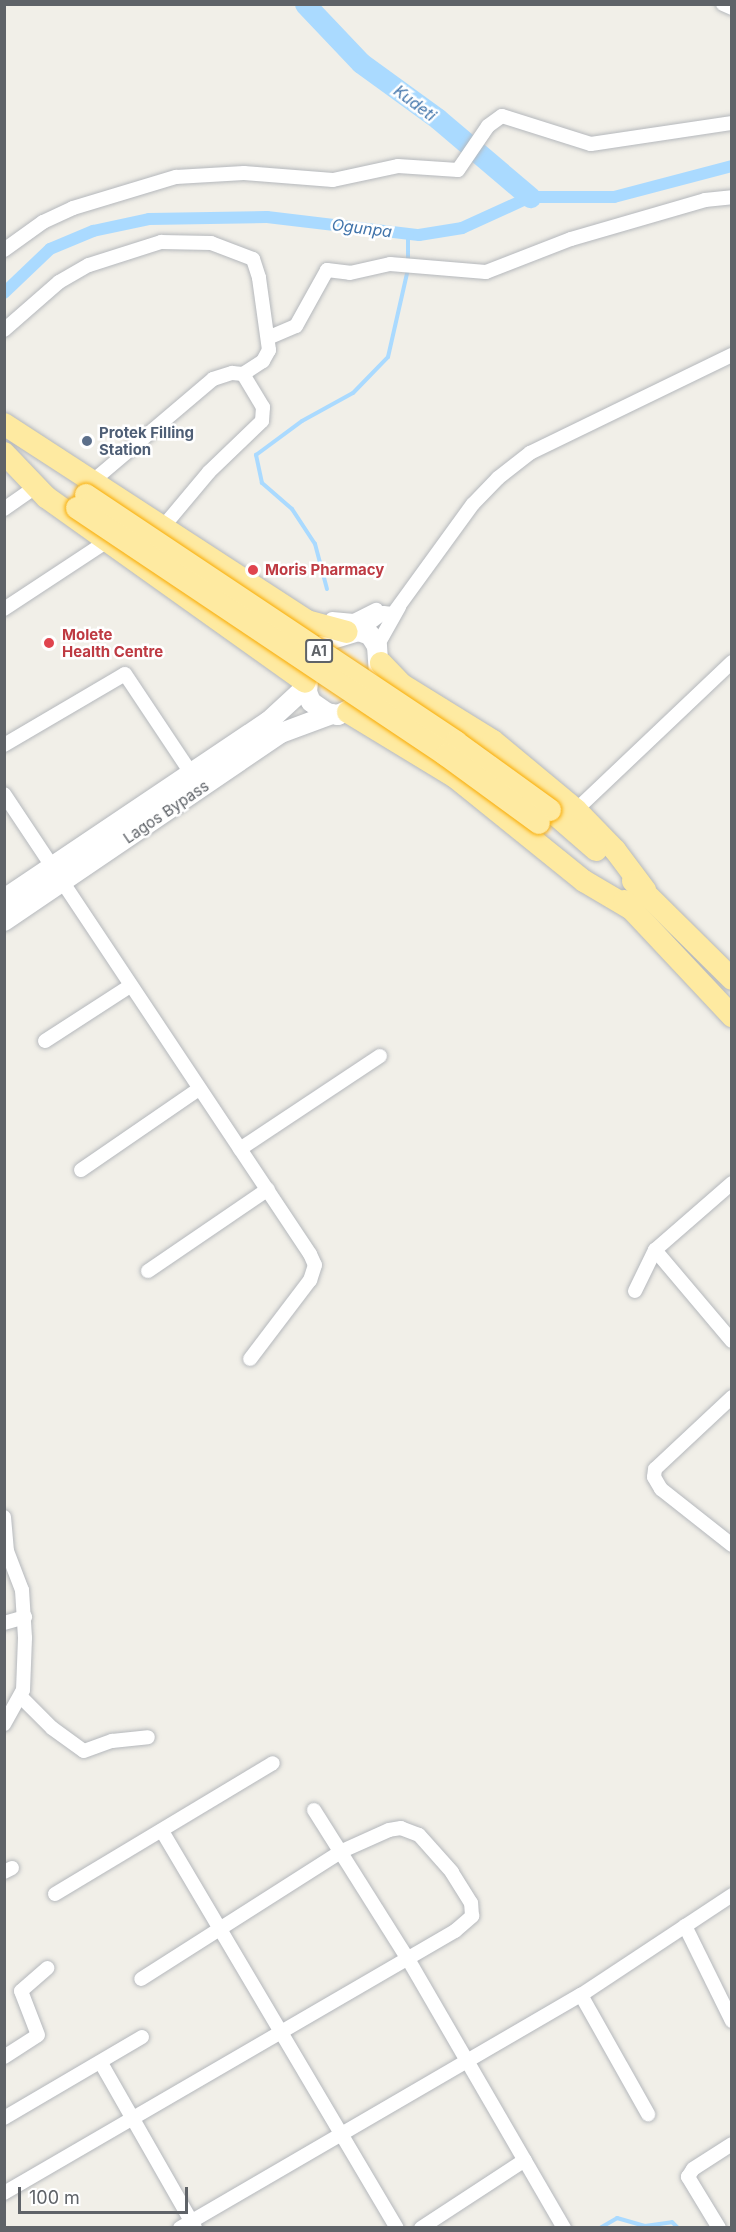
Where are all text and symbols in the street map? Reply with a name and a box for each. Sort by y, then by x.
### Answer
water label: Kudeti [390,81,440,125]
water label: Ogunpa [331,215,393,241]
place label: Protek Filling Station [99,423,194,458]
marker: Protek Filling Station [80,434,94,448]
place label: Moris Pharmacy [265,561,384,579]
marker: Moris Pharmacy [246,563,260,577]
place label: Molete Health Centre [62,625,163,660]
marker: Molete Health Centre [40,634,58,652]
road number: A1 [304,640,334,662]
street label: Lagos Bypass [120,777,212,847]
scale bar [21,2175,190,2213]
text: 100 m [29,2187,80,2208]

